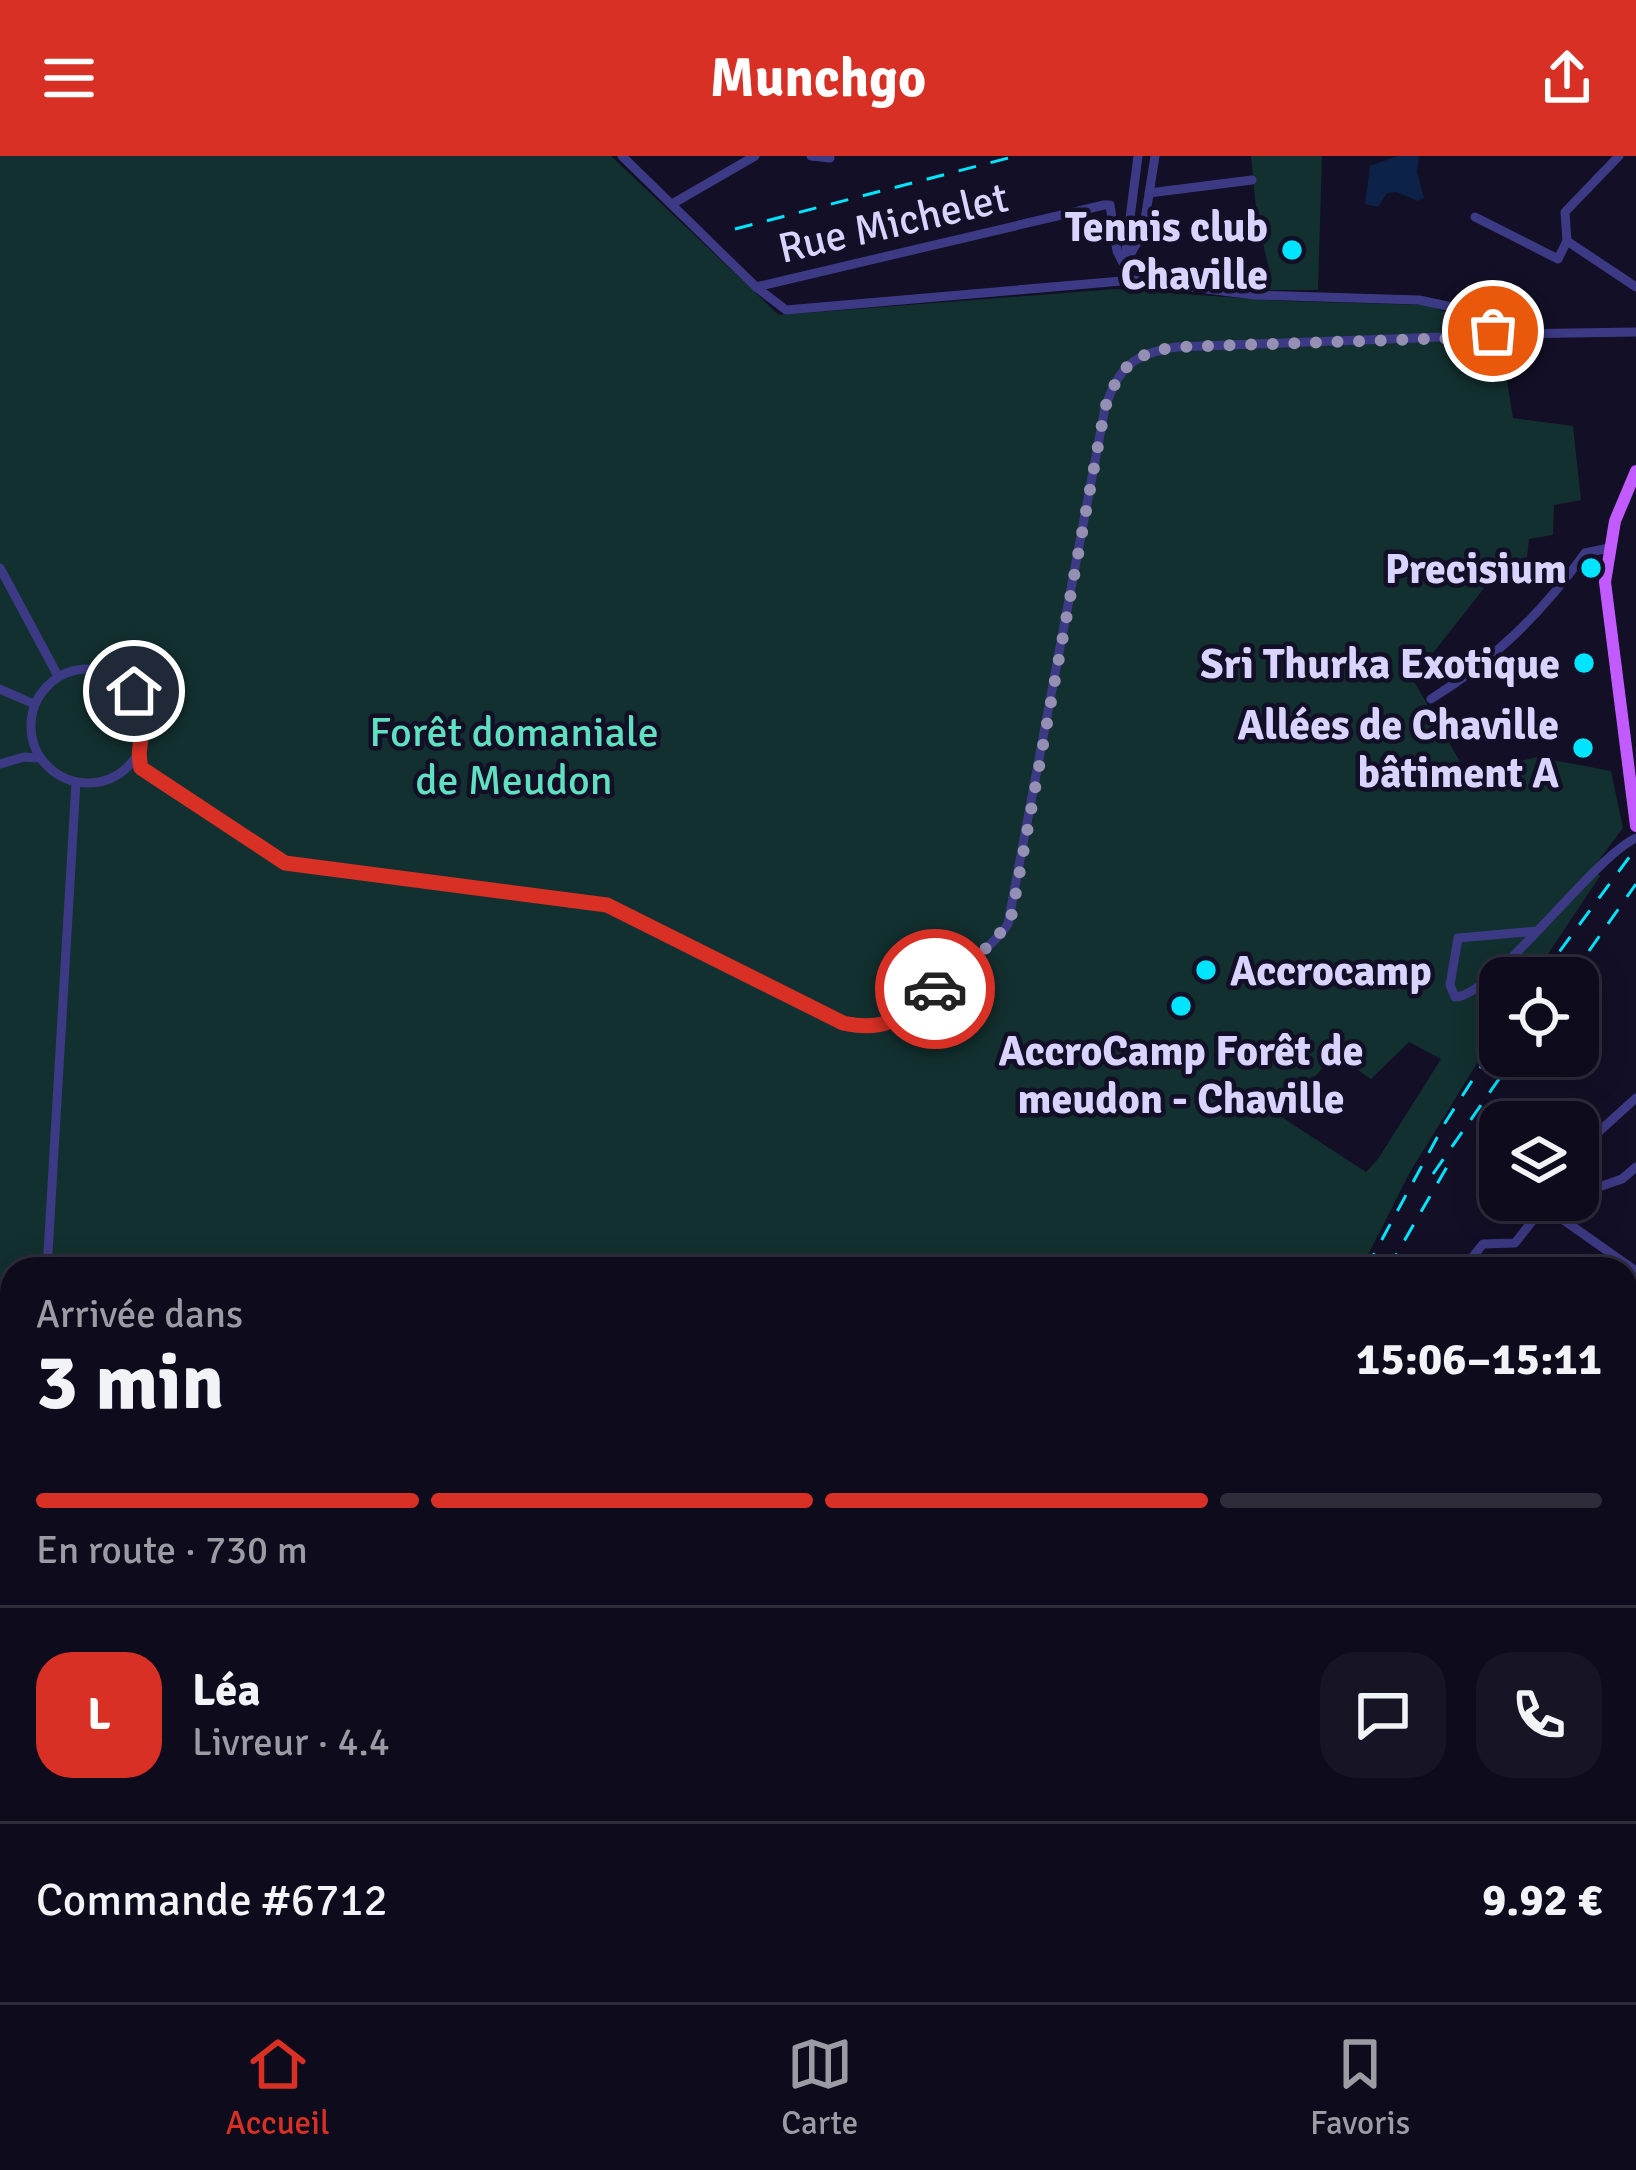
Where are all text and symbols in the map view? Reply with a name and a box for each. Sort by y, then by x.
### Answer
icon: menu [36,45,102,111]
text: Munchgo [710,45,926,112]
icon: share [1534,45,1600,111]
street label: Rue Michelet [774,172,1013,275]
place label: Tennis club Chaville [1065,202,1268,301]
marker: Tennis club Chaville [1279,237,1305,263]
pin [1442,280,1544,382]
icon: bag [1460,298,1526,364]
place label: Precisium [1385,544,1567,595]
marker: Precisium [1578,555,1604,581]
place label: Sri Thurka Exotique [1200,639,1560,690]
pin [83,640,185,742]
marker: Sri Thurka Exotique [1571,650,1597,676]
icon: home [101,658,167,724]
place label: Allées de Chaville bâtiment A [1238,700,1559,799]
park label: Forêt domaniale de Meudon [369,707,659,806]
marker: Allées de Chaville bâtiment A [1570,735,1596,761]
courier [875,929,995,1049]
place label: Accrocamp [1230,946,1432,997]
icon: car [902,956,968,1022]
marker: Accrocamp [1193,957,1219,983]
map controls [1479,957,1599,1221]
button: locate [1479,957,1599,1077]
marker: AccroCamp Forêt de meudon - Chaville [1168,993,1194,1019]
place label: AccroCamp Forêt de meudon - Chaville [998,1026,1364,1125]
button: layers [1479,1101,1599,1221]
text: Arrivée dans [36,1290,243,1338]
text: 15:06–15:11 [1356,1332,1602,1387]
text: 3 min [36,1335,224,1431]
text: En route · 730 m [36,1526,308,1574]
button: chat [1320,1652,1446,1778]
button: phone [1476,1652,1602,1778]
text: Léa [192,1663,261,1718]
text: L [87,1687,111,1742]
text: Livreur · 4.4 [192,1718,390,1766]
text: Commande #6712 [36,1873,388,1928]
text: 9.92 € [1482,1873,1602,1928]
tab: Accueil [226,2031,330,2144]
tab: Carte [781,2031,858,2144]
tab: Favoris [1310,2031,1410,2144]

